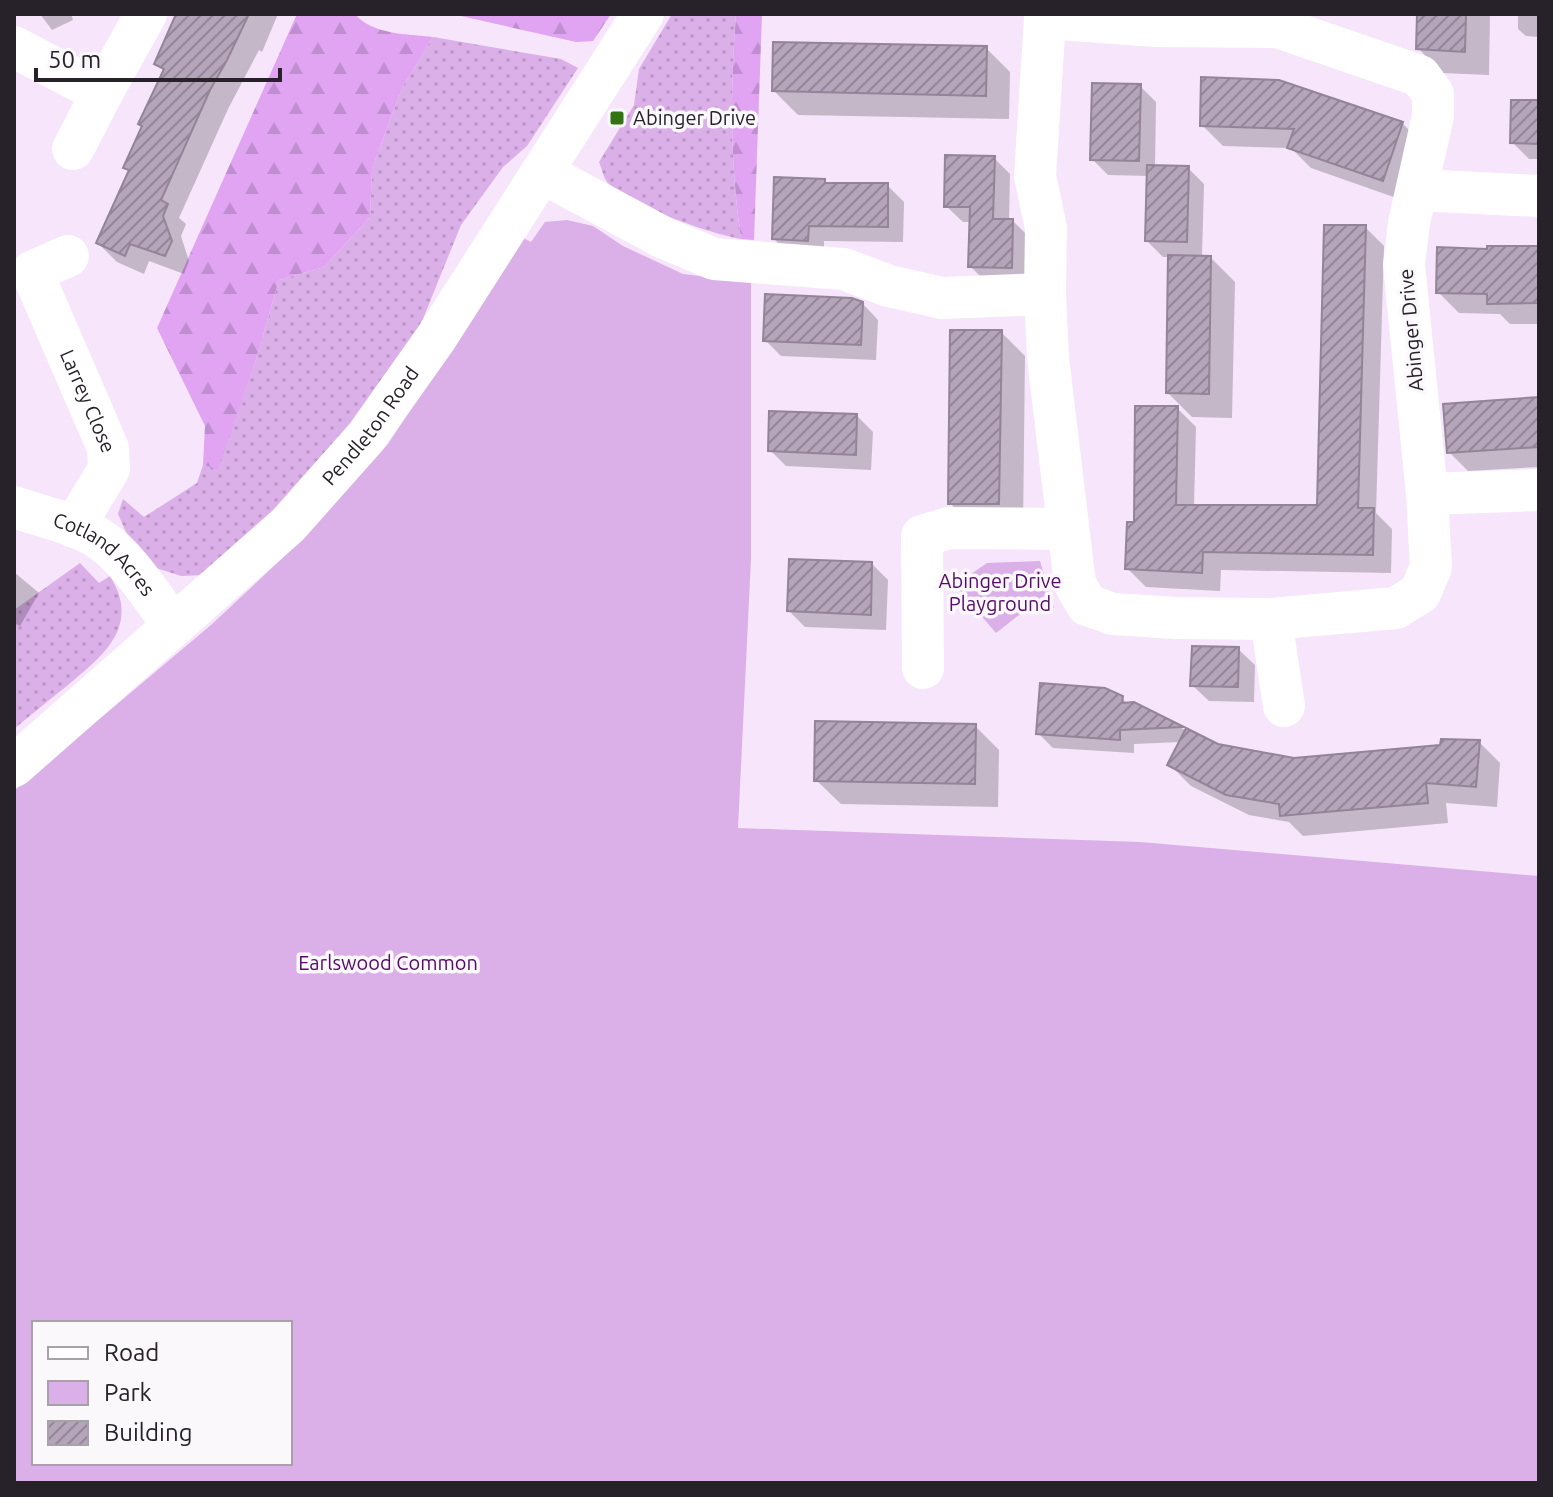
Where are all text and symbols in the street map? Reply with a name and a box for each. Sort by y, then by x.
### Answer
scale bar [36,32,280,82]
text: 50 m [48,46,101,73]
place label: Abinger Drive [633,106,756,129]
marker: Abinger Drive [608,109,626,127]
street label: Abinger Drive [1394,268,1427,392]
street label: Larrey Close [56,346,121,456]
street label: Pendleton Road [317,362,423,489]
street label: Cotland Acres [50,508,160,600]
park label: Abinger Drive Playground [939,569,1061,615]
park label: Earlswood Common [298,951,478,974]
legend [32,1321,292,1465]
text: Road [104,1339,159,1366]
text: Park [104,1379,152,1406]
text: Building [104,1419,192,1446]

